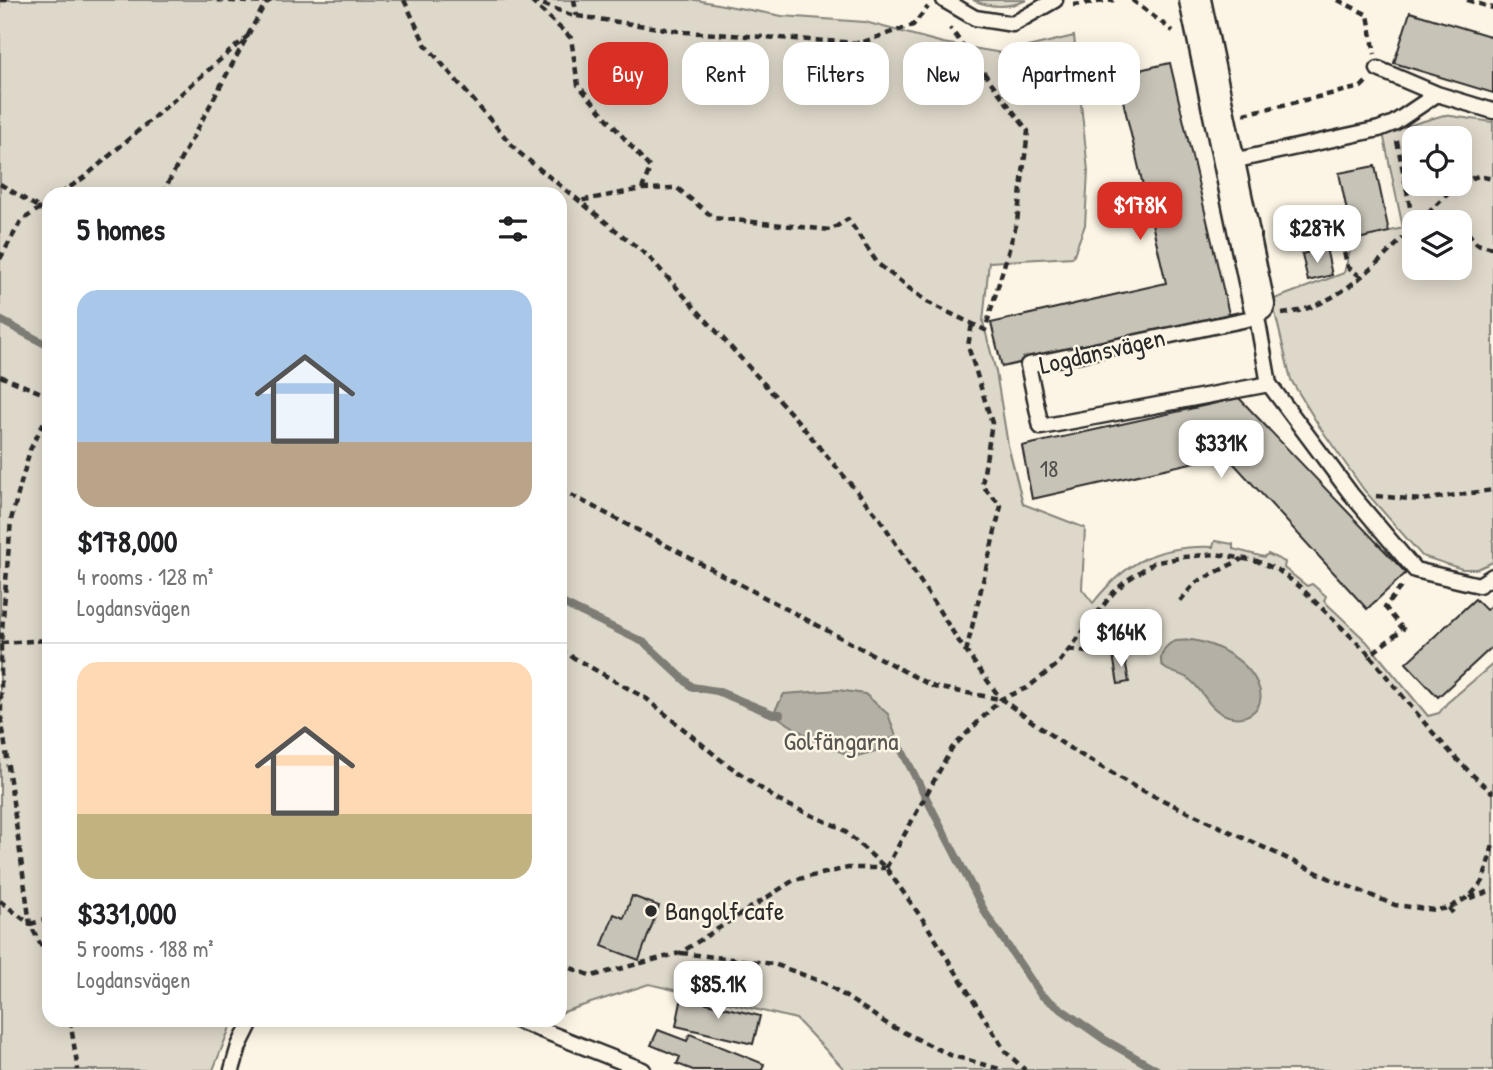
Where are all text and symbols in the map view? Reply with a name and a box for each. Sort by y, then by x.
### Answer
chip: Buy [588,42,668,105]
chip: Rent [682,42,769,105]
chip: Filters [783,42,889,105]
chip: New [903,42,984,105]
chip: Apartment [998,42,1140,105]
map controls [1402,126,1472,280]
button: locate [1402,126,1472,196]
pin: $178K [1091,182,1189,242]
text: $178K [1113,189,1167,220]
pin: $287K [1268,205,1366,265]
text: 5 homes [77,209,165,249]
icon: filters [494,210,532,248]
button: layers [1402,210,1472,280]
text: $287K [1289,212,1345,243]
street label: Logdansvägen [1036,319,1168,382]
icon: home [242,336,368,462]
pin: $331K [1172,420,1270,480]
text: $331K [1195,427,1247,458]
house number: 18 [1040,453,1058,484]
text: $178,000 [77,521,177,561]
text: 4 rooms · 128 m² [77,561,213,592]
text: Logdansvägen [77,592,190,623]
pin: $164K [1072,610,1170,669]
text: $164K [1096,616,1146,647]
icon: home [242,708,368,834]
park label: Golfängarna [784,723,898,758]
text: $331,000 [77,893,176,933]
place label: Bangolf cafe [665,893,784,928]
marker: Bangolf cafe [643,903,659,919]
text: 5 rooms · 188 m² [77,933,214,964]
pin: $85.1K [661,962,775,1021]
text: Logdansvägen [77,964,190,995]
text: $85.1K [690,968,746,999]

